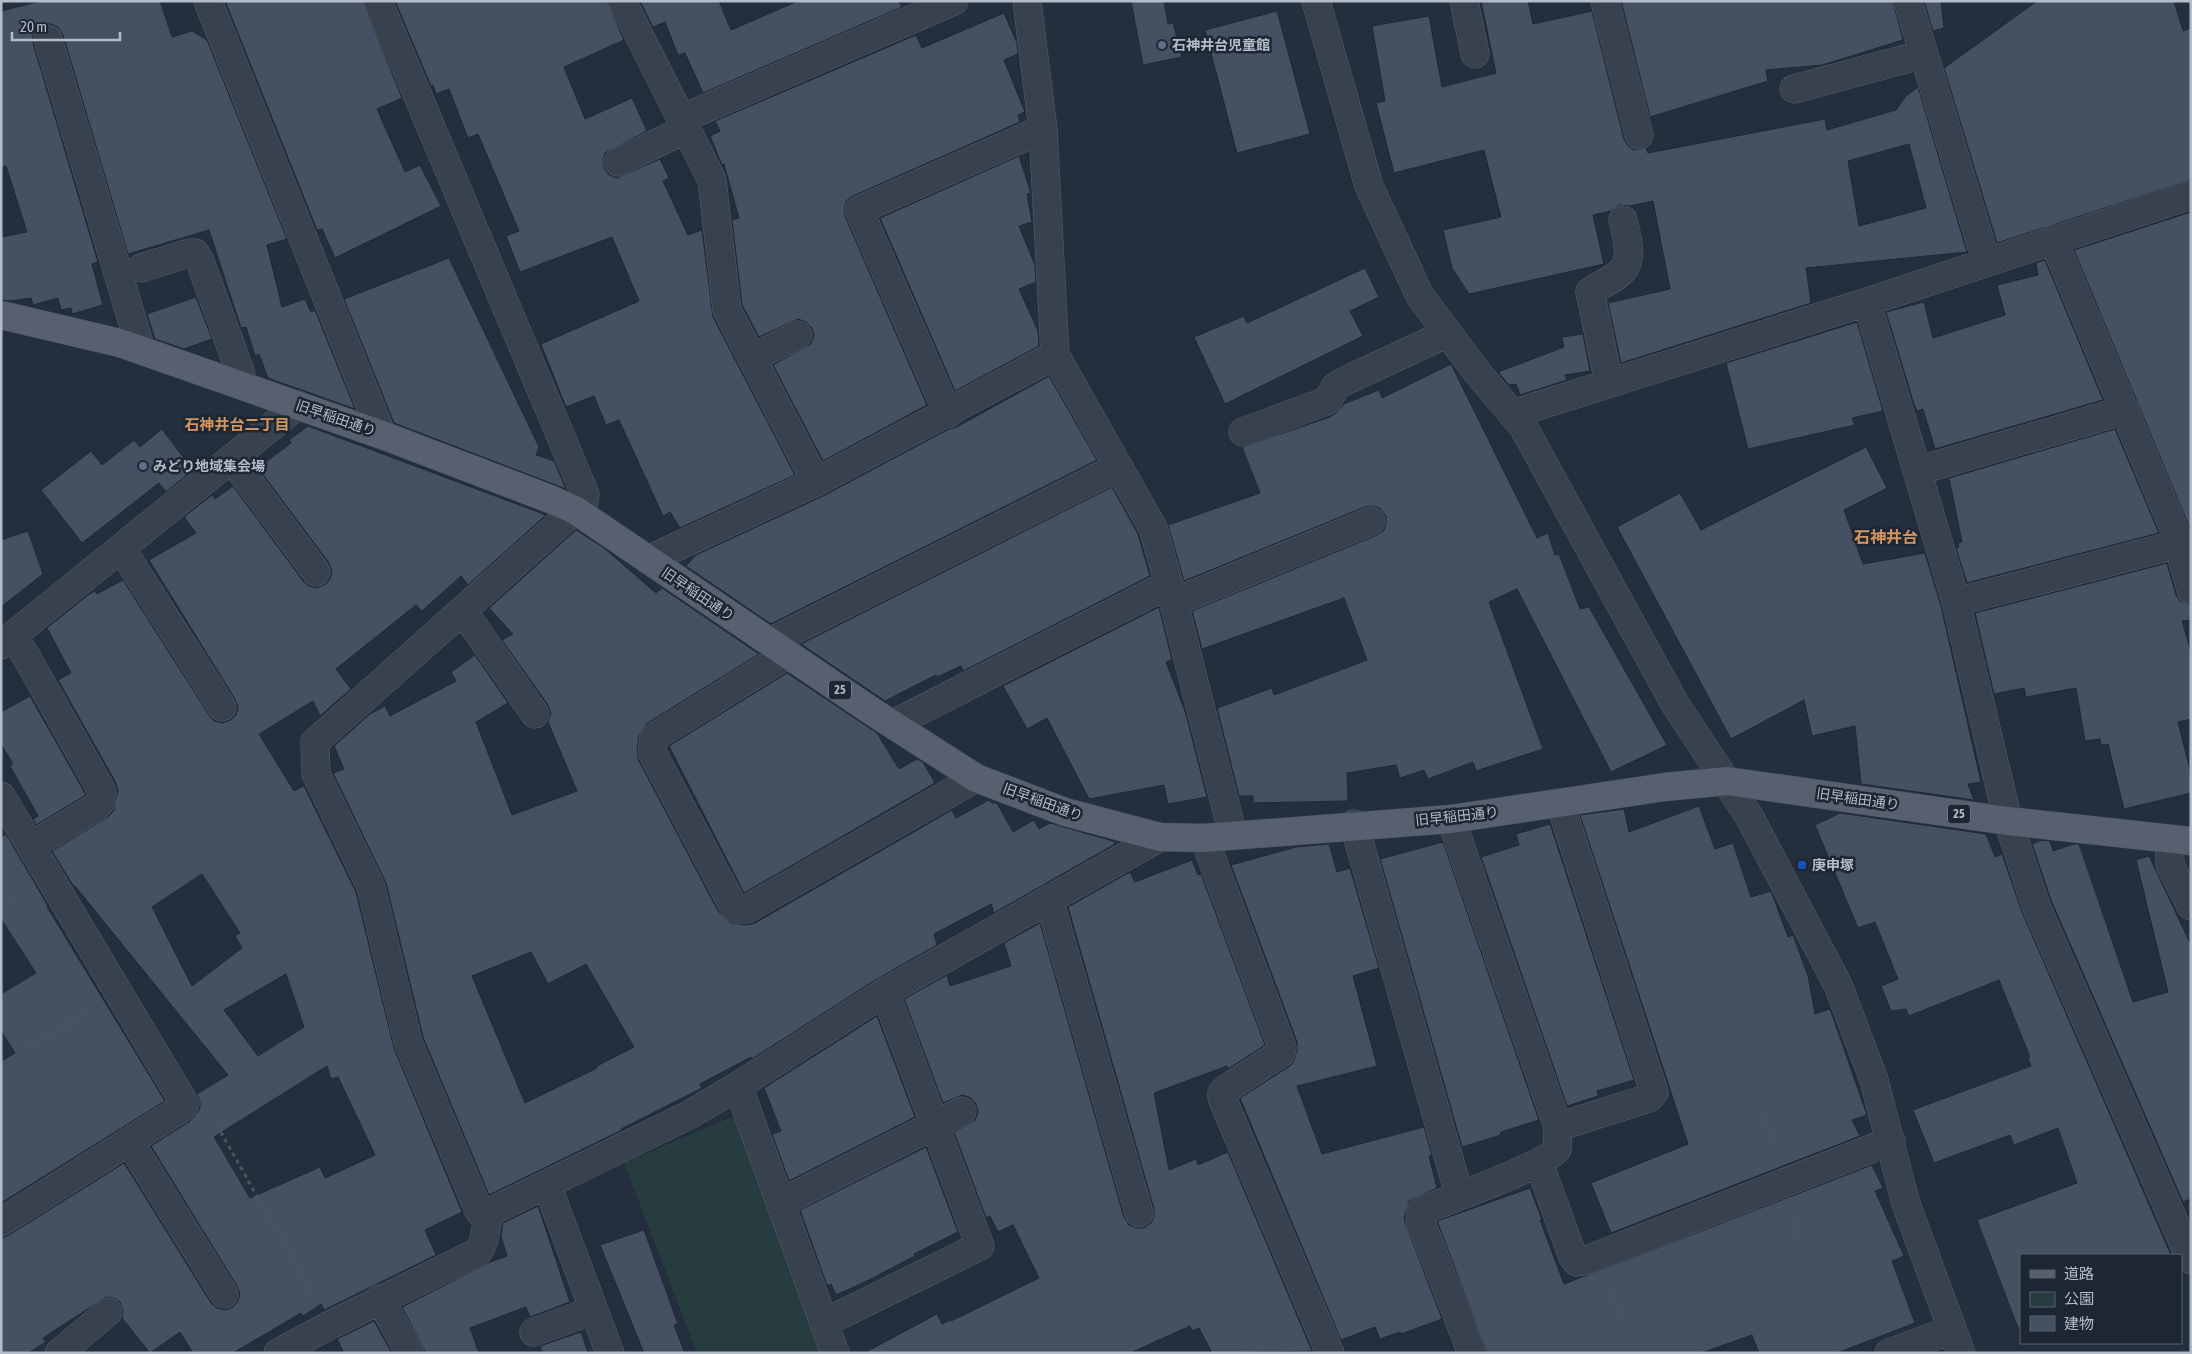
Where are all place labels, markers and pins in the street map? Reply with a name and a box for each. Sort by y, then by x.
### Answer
place label: 石神井台児童館 [1172,37,1270,53]
marker: 石神井台児童館 [1156,39,1168,51]
place label: みどり地域集会場 [153,458,265,474]
marker: みどり地域集会場 [137,460,149,472]
place label: 庚申塚 [1812,857,1854,873]
marker: 庚申塚 [1796,859,1808,871]

